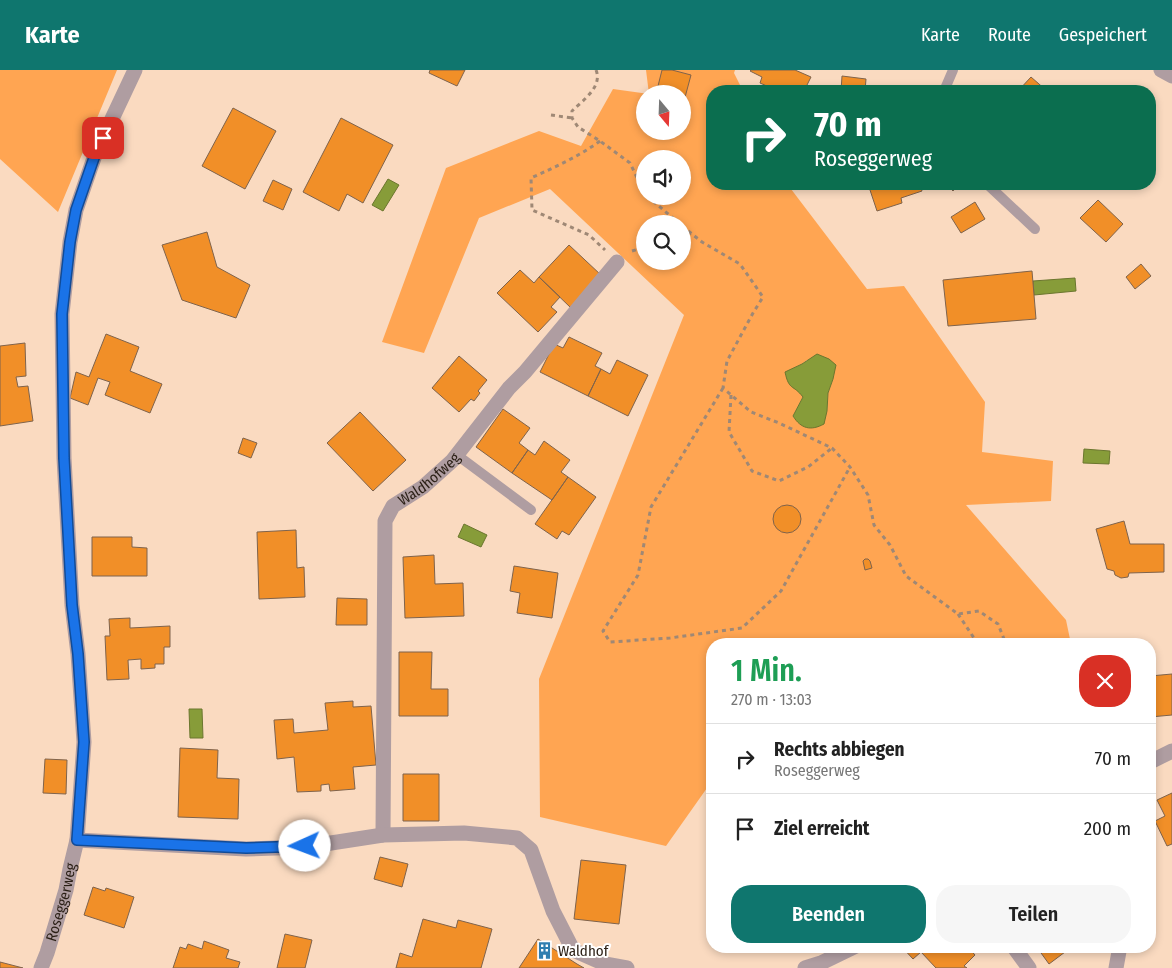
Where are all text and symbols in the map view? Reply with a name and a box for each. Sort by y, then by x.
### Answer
text: Karte [25,21,80,49]
text: Karte [921,24,960,46]
text: Route [988,24,1031,46]
text: Gespeichert [1059,24,1147,46]
north arrow [636,85,691,140]
map controls [636,85,691,270]
text: 70 m [814,103,882,145]
icon: right [731,105,796,170]
pin [82,117,124,159]
icon: arrive [89,124,117,152]
text: Roseggerweg [814,145,932,172]
button: sound [636,150,691,205]
button: search [636,215,691,270]
street label: Waldhofweg [395,449,464,509]
text: 1 Min. [731,653,802,689]
button: close [1079,655,1131,707]
text: 270 m · 13:03 [731,690,812,709]
text: Rechts abbiegen [774,738,904,761]
icon: right [731,745,759,773]
text: 70 m [1095,747,1131,770]
text: Roseggerweg [774,761,860,780]
icon: arrive [731,815,759,843]
text: Ziel erreicht [774,817,870,840]
text: 200 m [1084,817,1131,840]
position arrow [278,819,330,871]
street label: Roseggerweg [42,861,80,944]
button: Beenden [731,885,926,943]
button: Teilen [936,885,1131,943]
building icon: Waldhof [534,941,554,961]
place label: Waldhof [558,942,610,960]

